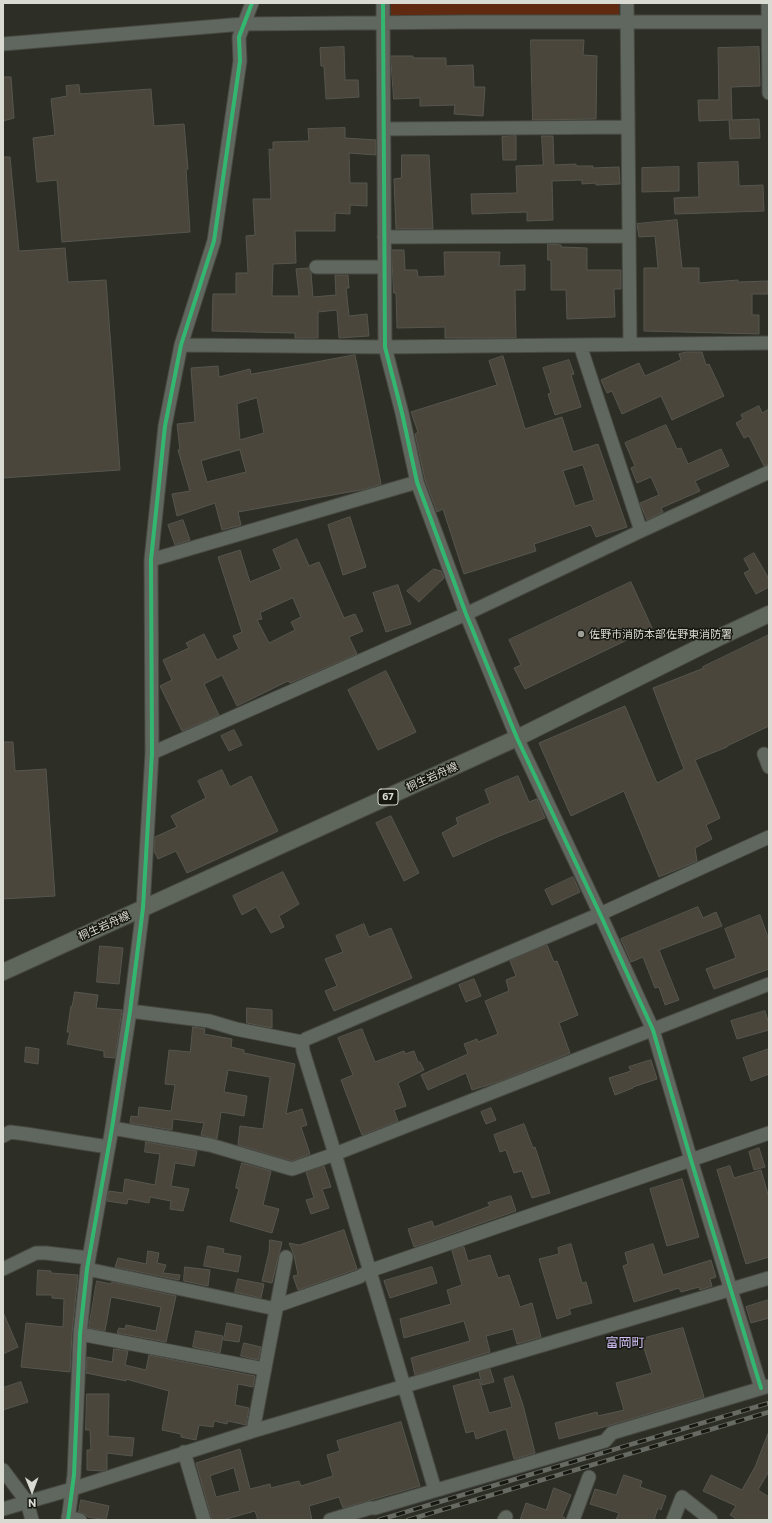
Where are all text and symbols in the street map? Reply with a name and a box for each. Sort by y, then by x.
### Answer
place label: 佐野市消防本部佐野東消防署 [589,627,732,641]
marker: 佐野市消防本部佐野東消防署 [576,629,586,639]
street label: 桐生岩舟線 [404,760,460,794]
road number: 67 [378,789,398,805]
street label: 桐生岩舟線 [76,909,132,943]
district label: 富岡町 [606,1335,644,1351]
north arrow [12,1471,52,1511]
text: N [28,1497,36,1510]

